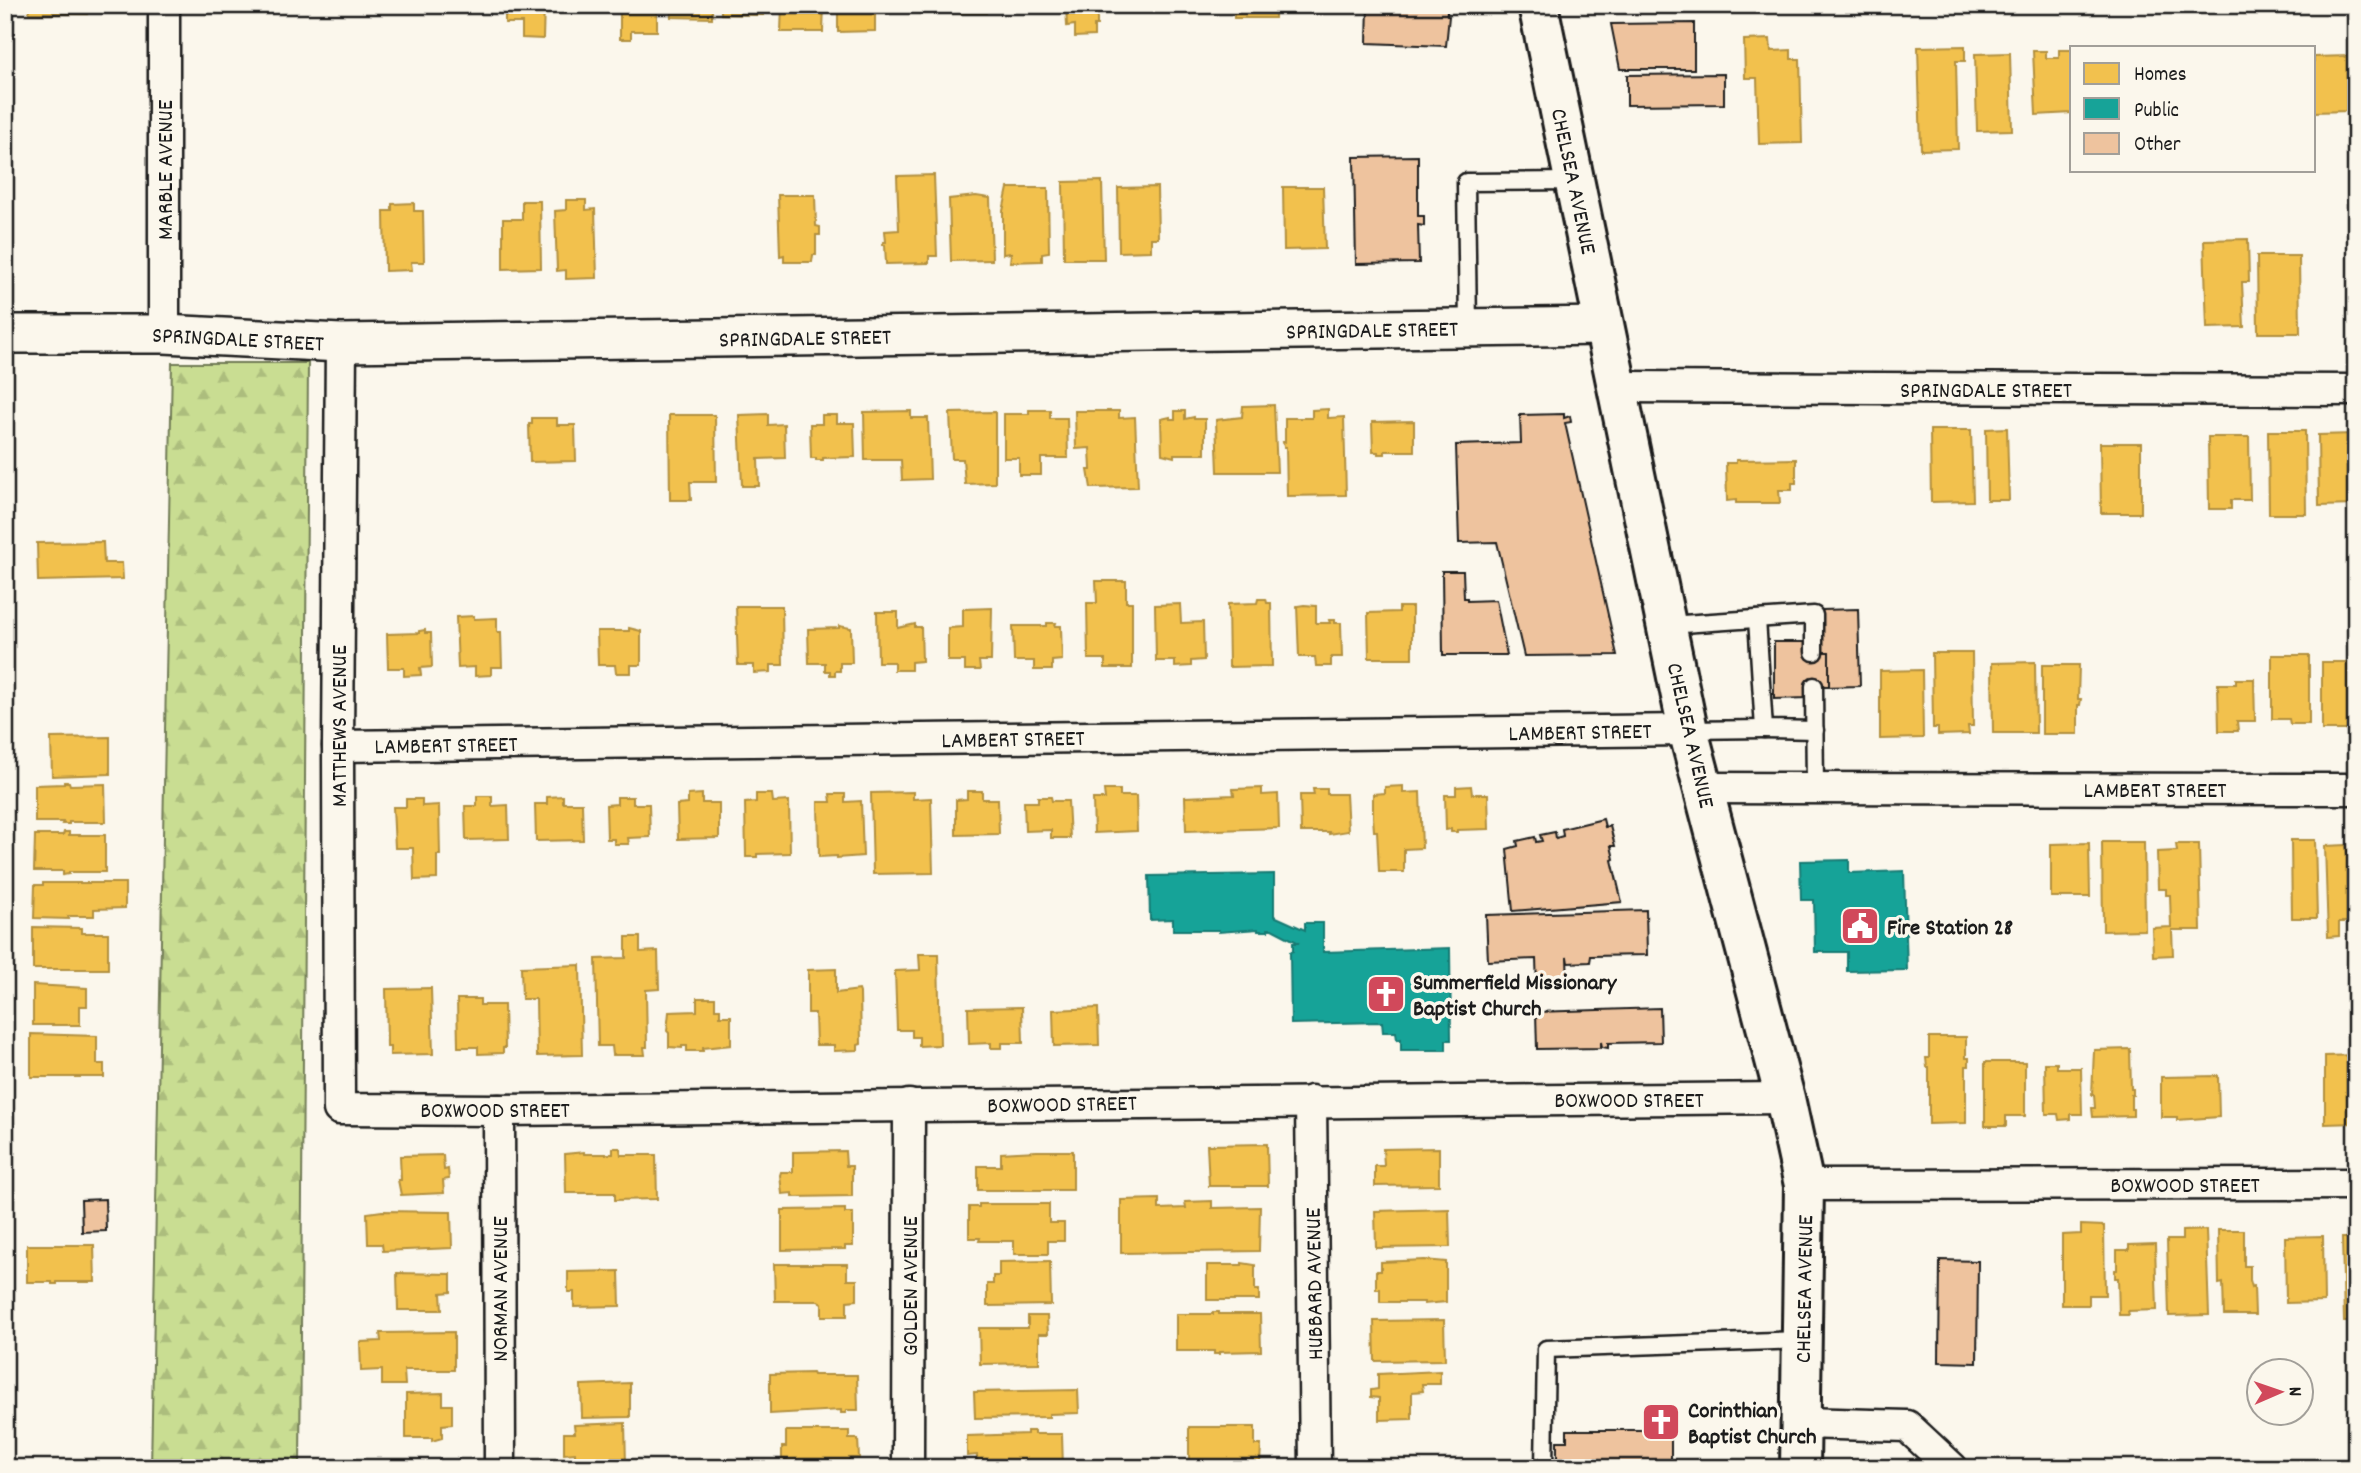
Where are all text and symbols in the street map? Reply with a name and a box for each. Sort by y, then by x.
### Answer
legend [2070,46,2316,172]
text: Homes [2134,61,2187,91]
text: Public [2134,97,2179,127]
street label: MARBLE AVENUE [151,99,184,240]
street label: CHELSEA AVENUE [1540,106,1603,258]
text: Other [2134,131,2181,161]
street label: SPRINGDALE STREET [1286,315,1458,350]
street label: SPRINGDALE STREET [151,321,325,362]
street label: SPRINGDALE STREET [719,323,891,358]
street label: SPRINGDALE STREET [1900,376,2072,409]
street label: MATTHEWS AVENUE [325,644,358,807]
street label: CHELSEA AVENUE [1656,660,1721,812]
street label: LAMBERT STREET [1508,717,1652,752]
street label: LAMBERT STREET [941,724,1085,759]
street label: LAMBERT STREET [374,730,518,765]
street label: LAMBERT STREET [2083,776,2227,809]
public building icon: Fire Station 28 [1839,905,1881,947]
place label: Fire Station 28 [1887,913,2013,946]
place label: Summerfield Missionary Baptist Church [1413,968,1618,1027]
church icon: Summerfield Missionary Baptist Church [1365,973,1407,1015]
street label: BOXWOOD STREET [1554,1086,1704,1119]
street label: BOXWOOD STREET [987,1089,1137,1124]
street label: BOXWOOD STREET [420,1096,570,1129]
street label: BOXWOOD STREET [2110,1171,2260,1204]
street label: HUBBARD AVENUE [1299,1207,1334,1360]
street label: CHELSEA AVENUE [1789,1214,1824,1364]
street label: GOLDEN AVENUE [896,1215,929,1356]
street label: NORMAN AVENUE [486,1216,519,1362]
north arrow [2246,1358,2316,1428]
text: N [2280,1386,2307,1397]
place label: Corinthian Baptist Church [1688,1396,1817,1455]
church icon: Corinthian Baptist Church [1640,1401,1682,1443]

